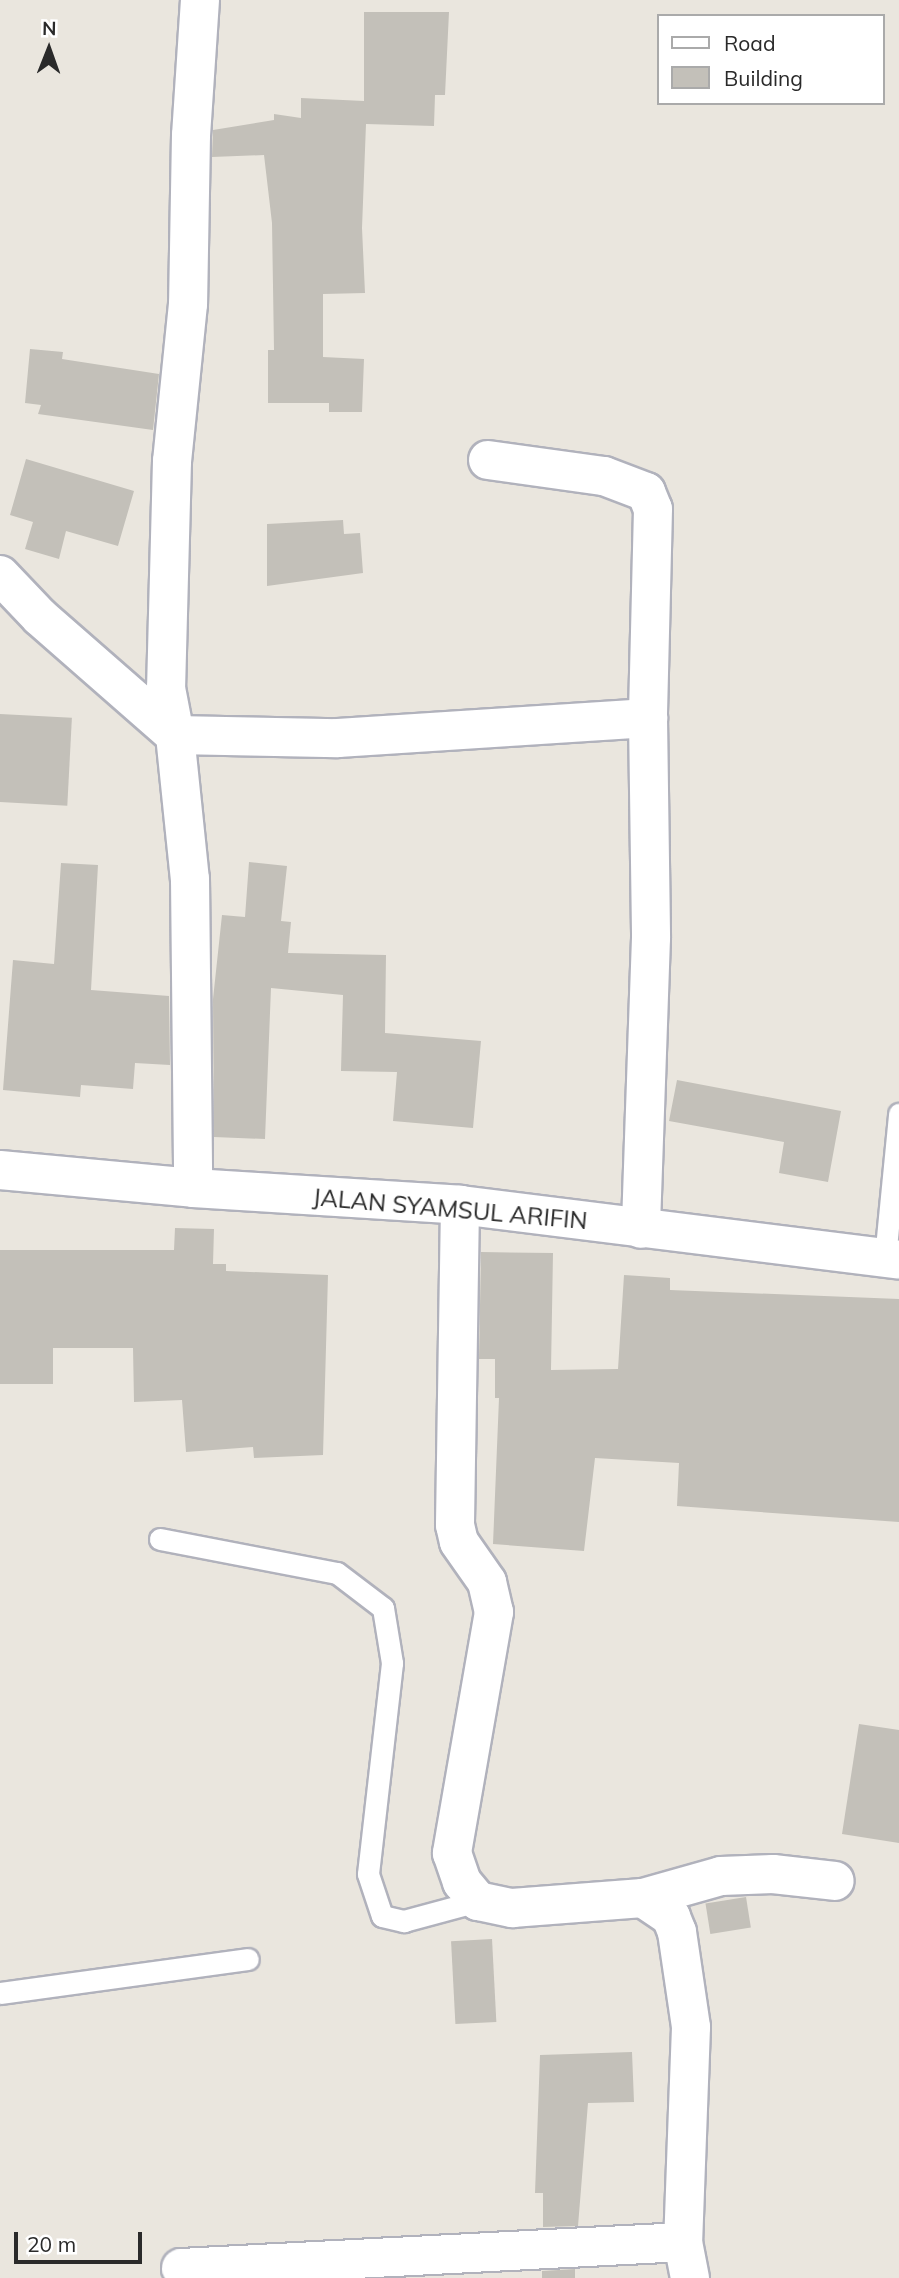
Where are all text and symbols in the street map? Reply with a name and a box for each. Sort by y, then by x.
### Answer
north arrow [14,14,84,84]
legend [657,14,885,105]
text: N [42,16,57,40]
text: Road [724,30,775,56]
text: Building [724,65,803,91]
street label: JALAN SYAMSUL ARIFIN [311,1183,589,1235]
scale bar [18,2218,145,2262]
text: 20 m [27,2231,76,2257]

